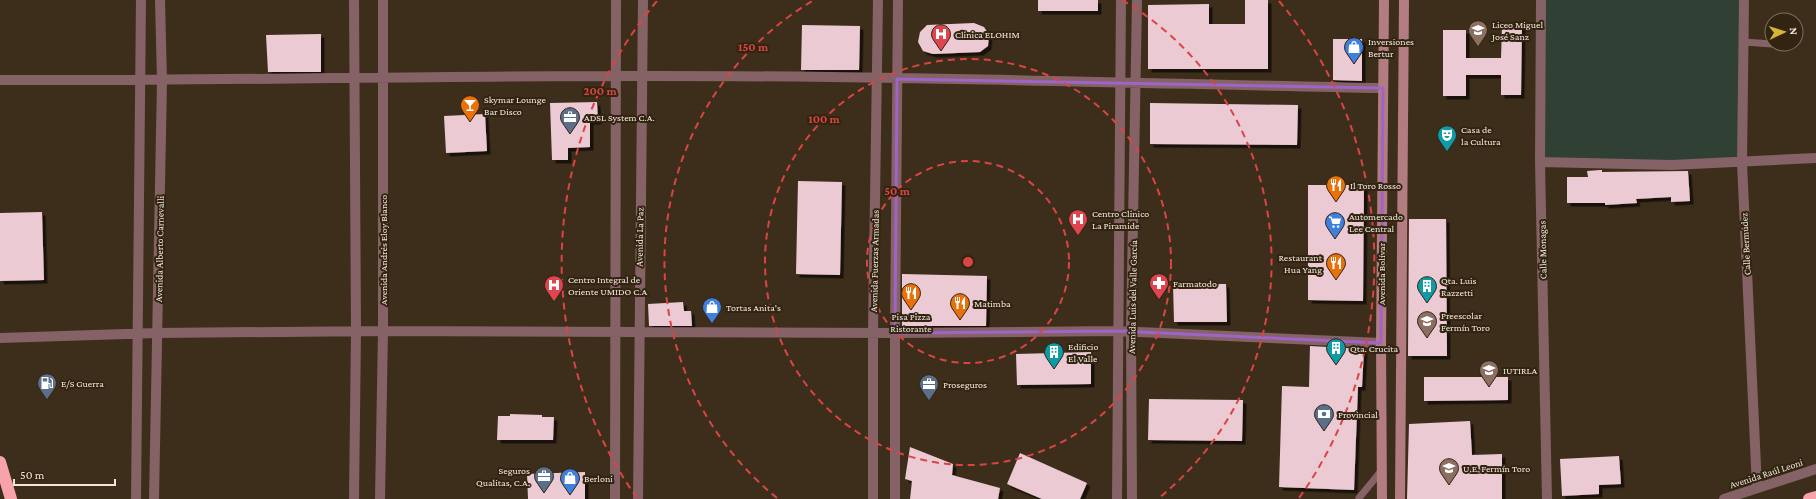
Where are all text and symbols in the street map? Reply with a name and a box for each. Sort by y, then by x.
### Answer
north arrow [1764,12,1804,52]
school or university icon: Liceo Miguel José Sanz [1467,19,1489,47]
place label: Liceo Miguel José Sanz [1491,19,1543,42]
hospital icon: Clinica ELOHIM [930,23,952,51]
text: N [1788,27,1800,36]
place label: Clinica ELOHIM [955,29,1020,40]
shop icon: Inversiones Bertur [1343,36,1365,64]
place label: Inversiones Bertur [1368,36,1414,59]
text: 150 m [738,40,769,54]
text: 200 m [583,84,617,98]
bar icon: Skymar Lounge Bar Disco [459,94,481,122]
place label: Skymar Lounge Bar Disco [484,94,546,117]
office icon: ADSL System C.A. [559,106,581,134]
place label: ADSL System C.A. [584,112,655,123]
text: 100 m [808,112,841,126]
theatre icon: Casa de la Cultura [1436,124,1458,152]
place label: Casa de la Cultura [1461,124,1501,147]
restaurant icon: Il Toro Rosso [1325,174,1347,202]
place label: Il Toro Rosso [1350,180,1401,191]
text: 50 m [884,184,911,198]
street label: Avenida Alberto Carnevalli [153,195,166,302]
street label: Avenida Andrés Eloy Blanco [378,195,389,305]
street label: Avenida La Paz [633,207,646,267]
hospital icon: Centro Clinico La Piramide [1067,208,1089,236]
place label: Centro Clinico La Piramide [1092,208,1149,231]
street label: Avenida Fuerzas Armadas [868,210,881,312]
supermarket icon: Automercado Lee Central [1324,211,1346,239]
place label: Automercado Lee Central [1349,211,1403,234]
street label: Calle Bermúdez [1738,212,1753,276]
street label: Calle Monagas [1536,221,1549,279]
street label: Avenida Luis del Valle García [1126,240,1139,354]
street label: Avenida Bolívar [1376,242,1387,305]
place label: Restaurant Hua Yang [1278,252,1323,275]
restaurant icon: Restaurant Hua Yang [1325,252,1347,280]
centre of rings [961,255,975,269]
pharmacy icon: Farmatodo [1148,272,1170,300]
hospital icon: Centro Integral de Oriente UMIDO C.A [543,274,565,302]
place label: Centro Integral de Oriente UMIDO C.A [568,274,647,297]
building icon: Qta. Luis Razzetti [1416,275,1438,303]
place label: Qta. Luis Razzetti [1441,275,1477,298]
place label: Farmatodo [1173,278,1217,289]
restaurant icon: Pisa Pizza Ristorante [900,282,922,310]
restaurant icon: Matimba [949,292,971,320]
shop icon: Tortas Anita's [701,296,723,324]
place label: Matimba [974,298,1011,309]
place label: Tortas Anita's [726,302,781,313]
school or university icon: Preescolar Fermín Toro [1416,310,1438,338]
place label: Preescolar Fermín Toro [1441,310,1490,333]
place label: Pisa Pizza Ristorante [890,311,932,334]
building icon: Qta. Crucita [1325,337,1347,365]
building icon: Edificio El Valle [1043,341,1065,369]
place label: Edificio El Valle [1068,341,1098,364]
place label: Qta. Crucita [1350,343,1399,354]
school or university icon: IUTIRLA [1478,359,1500,387]
place label: IUTIRLA [1503,365,1538,376]
fuel station icon: E/S Guerra [36,372,58,400]
office icon: Proseguros [918,373,940,401]
place label: E/S Guerra [61,378,104,389]
place label: Proseguros [943,379,987,390]
bank icon: Provincial [1313,403,1335,431]
place label: Provincial [1338,409,1378,420]
street label: Avenida Raúl Leoni [1728,456,1805,491]
school or university icon: U.E. Fermín Toro [1438,457,1460,485]
scale bar [14,461,115,487]
place label: U.E. Fermín Toro [1463,463,1530,474]
place label: Seguros Qualitas, C.A. [476,465,530,488]
office icon: Seguros Qualitas, C.A. [533,465,555,493]
shop icon: Berloni [559,467,581,495]
text: 50 m [20,468,45,482]
place label: Berloni [584,473,613,484]

